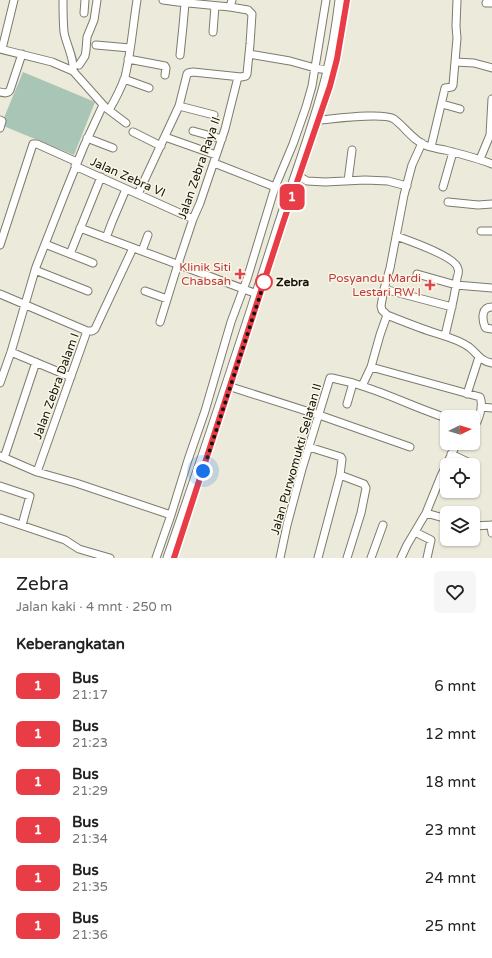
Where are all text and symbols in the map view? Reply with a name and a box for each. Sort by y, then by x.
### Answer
street label: Jalan Zebra Raya II [175,115,223,221]
street label: Jalan Zebra VI [88,154,168,200]
line badge: 1 [279,184,305,210]
text: 1 [288,188,296,205]
place label: Klinik Siti Chabsah [179,260,231,288]
marker: Klinik Siti Chabsah [234,268,246,280]
place label: Posyandu Mardi Lestari RW I [328,271,421,299]
marker: Zebra [255,273,273,291]
place label: Zebra [276,275,310,289]
marker: Posyandu Mardi Lestari RW I [424,279,436,291]
street label: Jalan Zebra Dalam I [30,331,82,441]
street label: Jalan Purwomukti Selatan II [268,382,324,536]
north arrow [440,410,480,450]
map controls [440,410,480,546]
button: locate [440,458,480,498]
your location [193,461,213,481]
button: layers [440,506,480,546]
button: heart [434,571,476,613]
text: Zebra [16,573,69,595]
text: Jalan kaki · 4 mnt · 250 m [16,599,172,615]
text: Keberangkatan [16,635,125,653]
text: Bus [72,669,99,687]
text: 1 [34,677,42,694]
text: 6 mnt [434,677,476,695]
text: 21:17 [72,687,108,703]
text: Bus [72,717,99,735]
text: 1 [34,725,42,742]
text: 12 mnt [425,725,476,743]
text: 21:23 [72,735,108,751]
text: Bus [72,765,99,783]
text: 1 [34,773,42,790]
text: 18 mnt [425,773,476,791]
text: 21:29 [72,783,108,799]
text: Bus [72,813,99,831]
text: 1 [34,821,42,838]
text: 23 mnt [425,821,476,839]
text: 21:34 [72,831,108,847]
text: Bus [72,861,99,879]
text: 1 [34,869,42,886]
text: 24 mnt [425,869,476,887]
text: 21:35 [72,879,108,895]
text: Bus [72,909,99,927]
text: 1 [34,917,42,934]
text: 25 mnt [425,917,476,935]
text: 21:36 [72,927,108,943]

